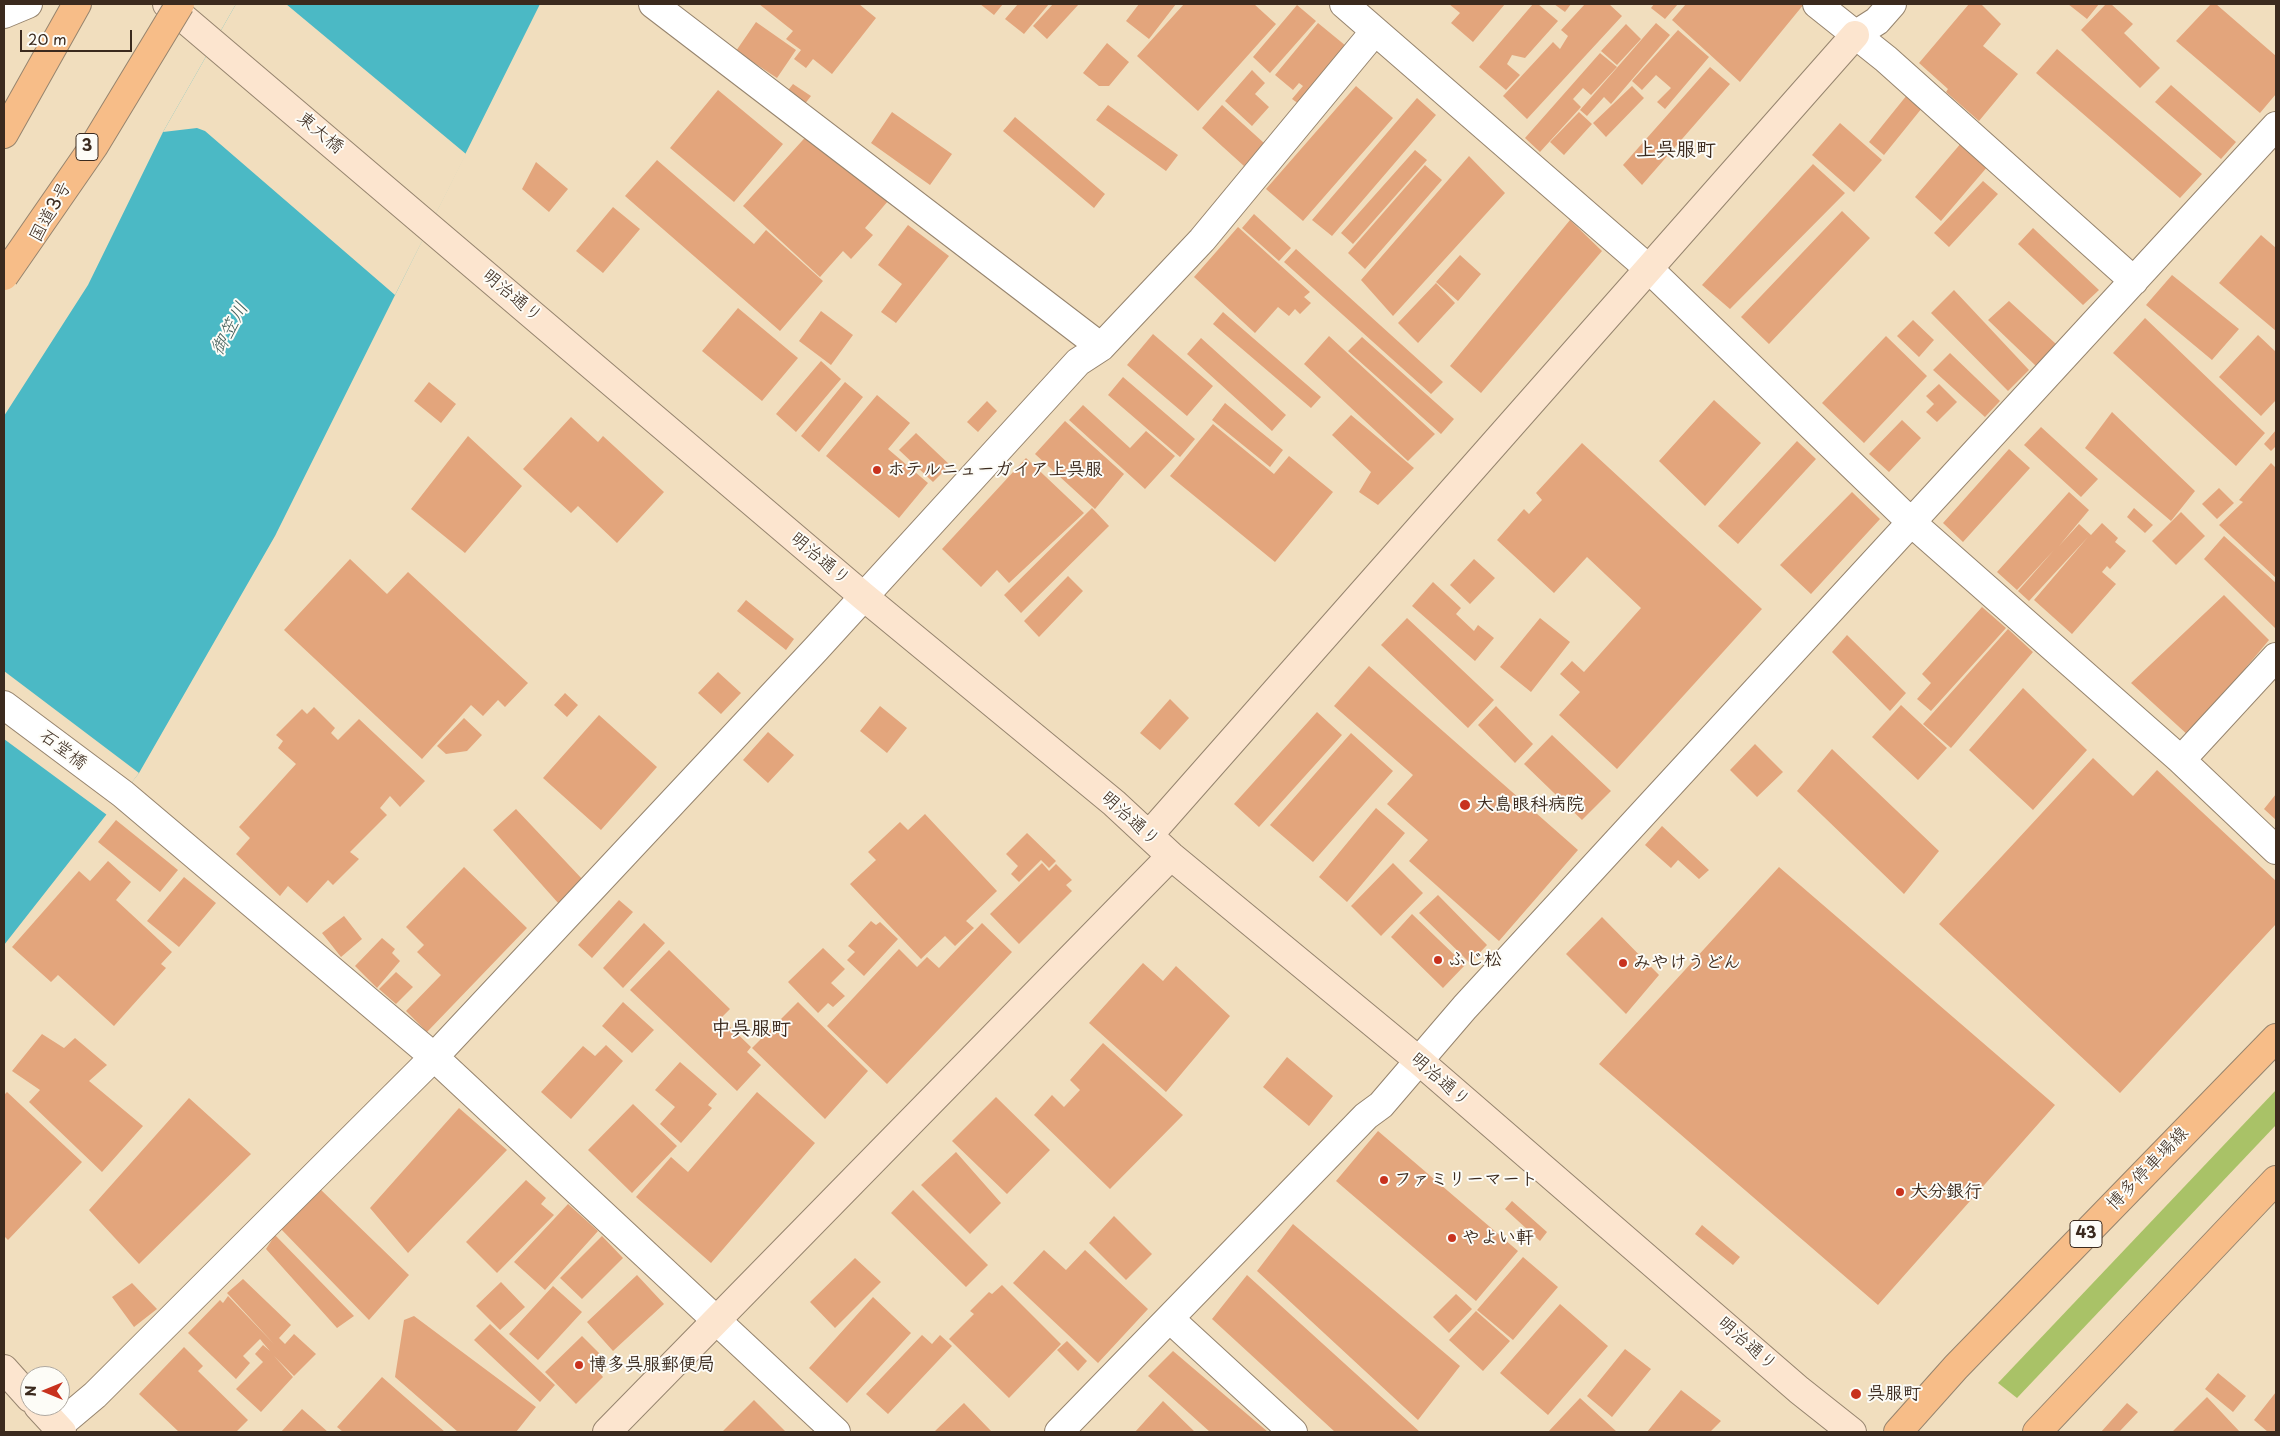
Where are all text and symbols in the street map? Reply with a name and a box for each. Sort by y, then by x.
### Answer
scale bar [22,20,135,52]
text: 20 m [28,27,67,50]
street label: 東大橋 [292,107,348,159]
road number: 3 [76,134,98,160]
district label: 上呉服町 [1636,138,1716,162]
street label: 国道3号 [26,178,76,246]
street label: 明治通り [477,265,547,327]
water label: 御笠川 [206,299,254,359]
place label: ホテルニューガイア上呉服 [887,459,1103,481]
marker: ホテルニューガイア上呉服 [871,464,883,476]
street label: 明治通り [785,528,855,590]
street label: 石堂橋 [35,725,91,775]
street label: 明治通り [1096,787,1164,851]
place label: 大島眼科病院 [1476,794,1584,816]
marker: 大島眼科病院 [1458,798,1472,812]
place label: ふじ松 [1448,949,1502,971]
place label: みやけうどん [1633,952,1741,974]
marker: ふじ松 [1432,954,1444,966]
marker: みやけうどん [1617,957,1629,969]
district label: 中呉服町 [711,1017,791,1041]
street label: 明治通り [1406,1048,1474,1112]
street label: 博多停車場線 [2103,1123,2193,1215]
place label: ファミリーマート [1394,1169,1538,1191]
marker: ファミリーマート [1378,1174,1390,1186]
place label: 大分銀行 [1910,1181,1982,1203]
marker: 大分銀行 [1894,1186,1906,1198]
road number: 43 [2070,1220,2102,1248]
place label: やよい軒 [1462,1227,1534,1249]
marker: やよい軒 [1446,1232,1458,1244]
street label: 明治通り [1713,1312,1781,1376]
place label: 博多呉服郵便局 [589,1354,715,1376]
marker: 博多呉服郵便局 [573,1359,585,1371]
north arrow [20,1366,70,1416]
place label: 呉服町 [1867,1383,1921,1405]
text: N [20,1385,41,1397]
marker: 呉服町 [1849,1387,1863,1401]

